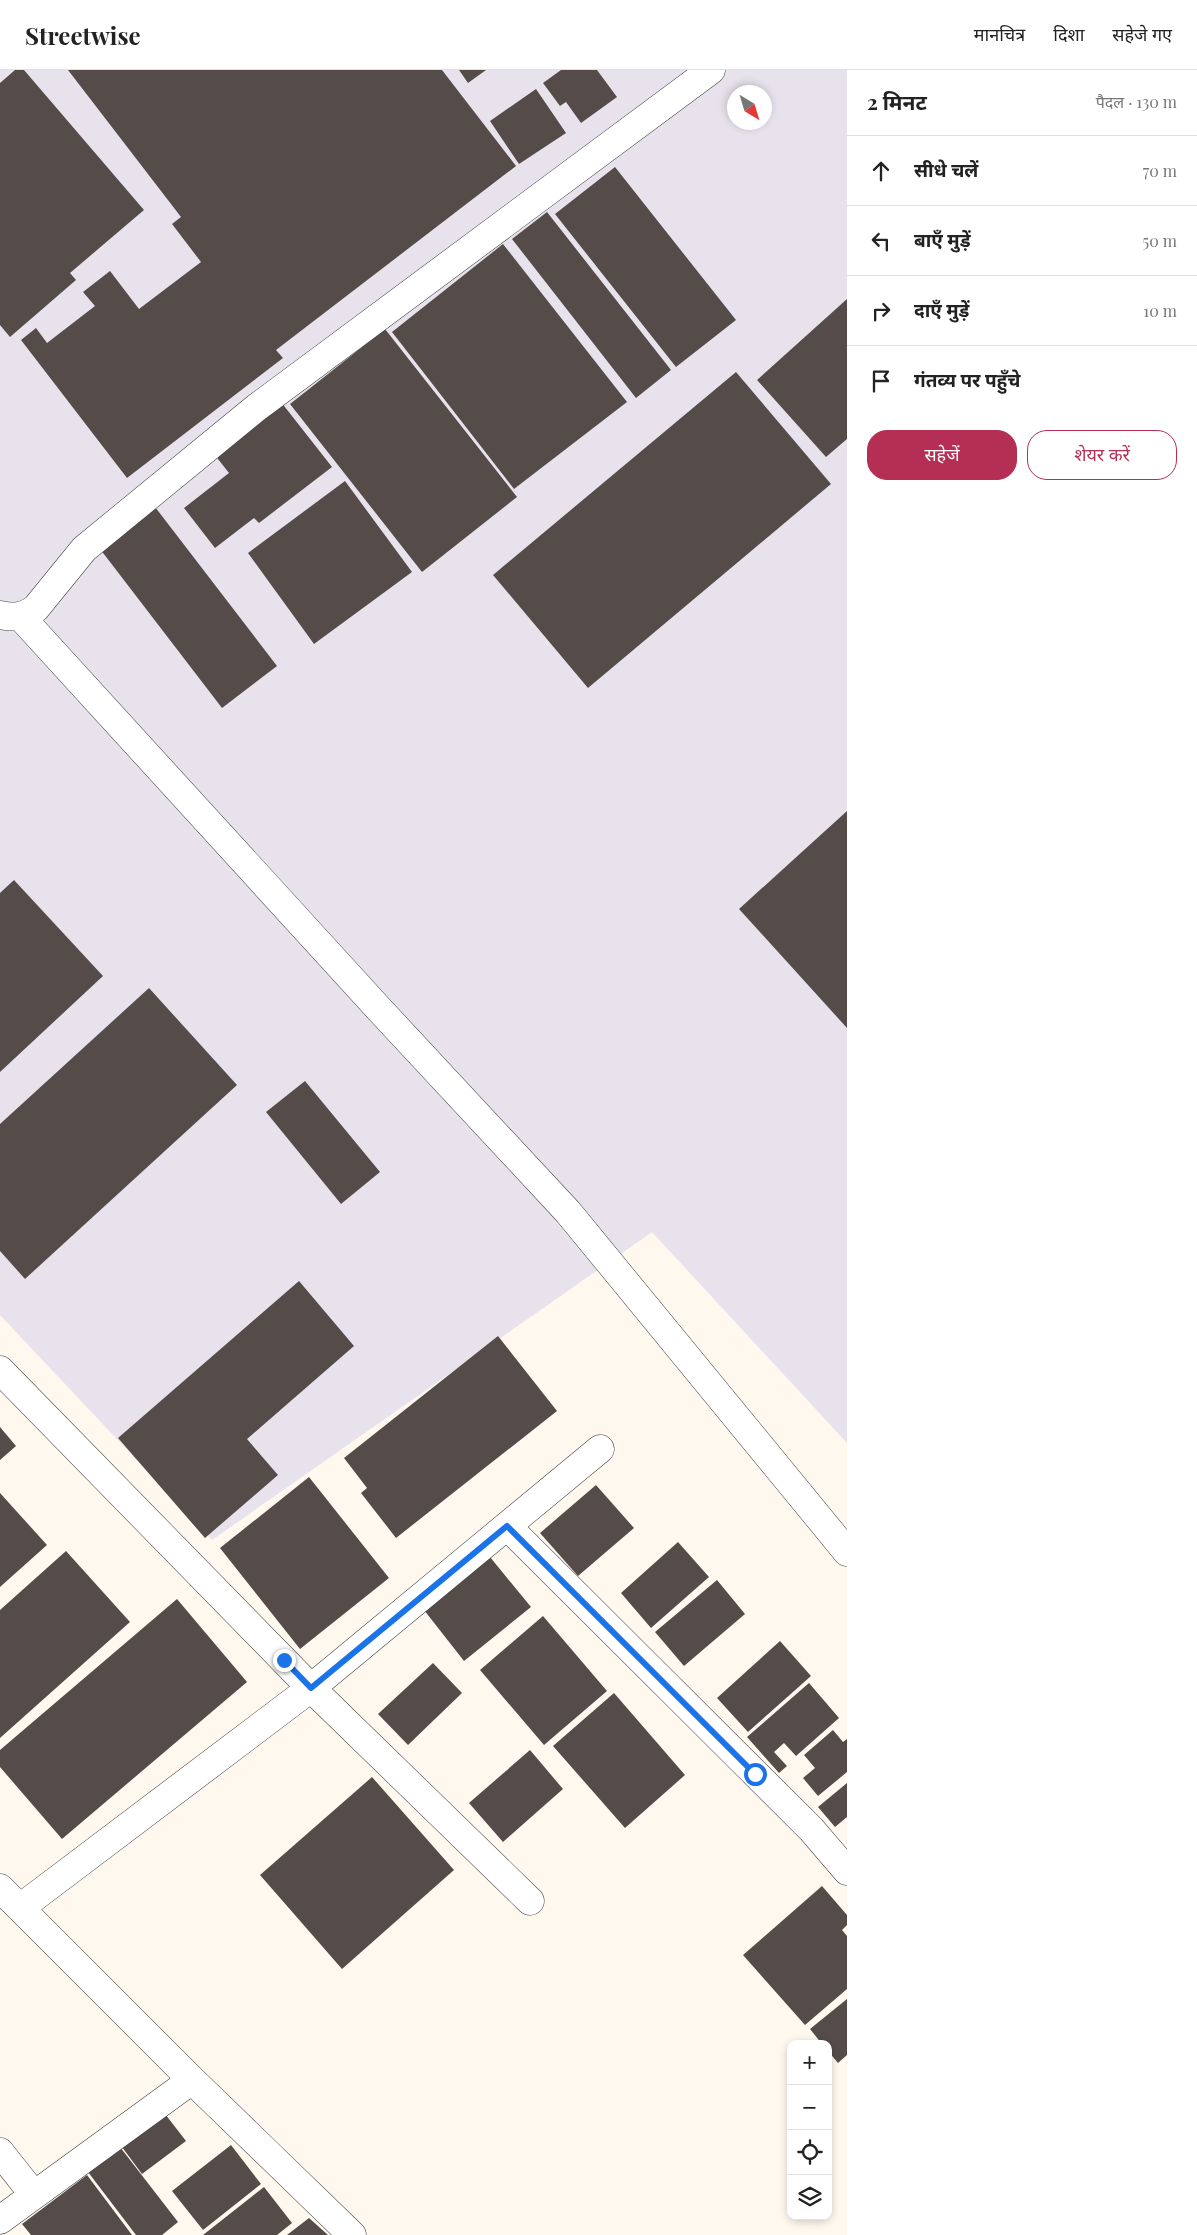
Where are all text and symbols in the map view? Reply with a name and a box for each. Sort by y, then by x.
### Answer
text: Streetwise [25,19,141,51]
text: मानचित्र [974,22,1025,46]
text: दिशा [1053,22,1084,46]
text: सहेजे गए [1112,22,1172,46]
north arrow [727,85,772,130]
text: 2 मिनट [867,87,927,115]
text: पैदल · 130 m [1096,91,1177,112]
text: सीधे चलें [914,156,978,182]
icon: ahead [867,157,895,185]
text: 70 m [1143,160,1177,181]
text: बाएँ मुड़ें [914,226,971,252]
icon: left [867,227,895,255]
text: 50 m [1143,230,1177,251]
text: दाएँ मुड़ें [914,296,969,322]
icon: right [867,297,895,325]
text: 10 m [1143,300,1177,321]
text: गंतव्य पर पहुँचे [914,366,1021,392]
icon: arrive [867,367,895,395]
button: सहेजें [867,430,1017,480]
button: शेयर करें [1027,430,1177,480]
route end [273,1649,296,1672]
route start [744,1763,767,1786]
map controls [787,2040,832,2220]
button: + [787,2040,832,2085]
button: − [787,2085,832,2130]
button: locate [787,2130,832,2175]
button: layers [787,2175,832,2220]

